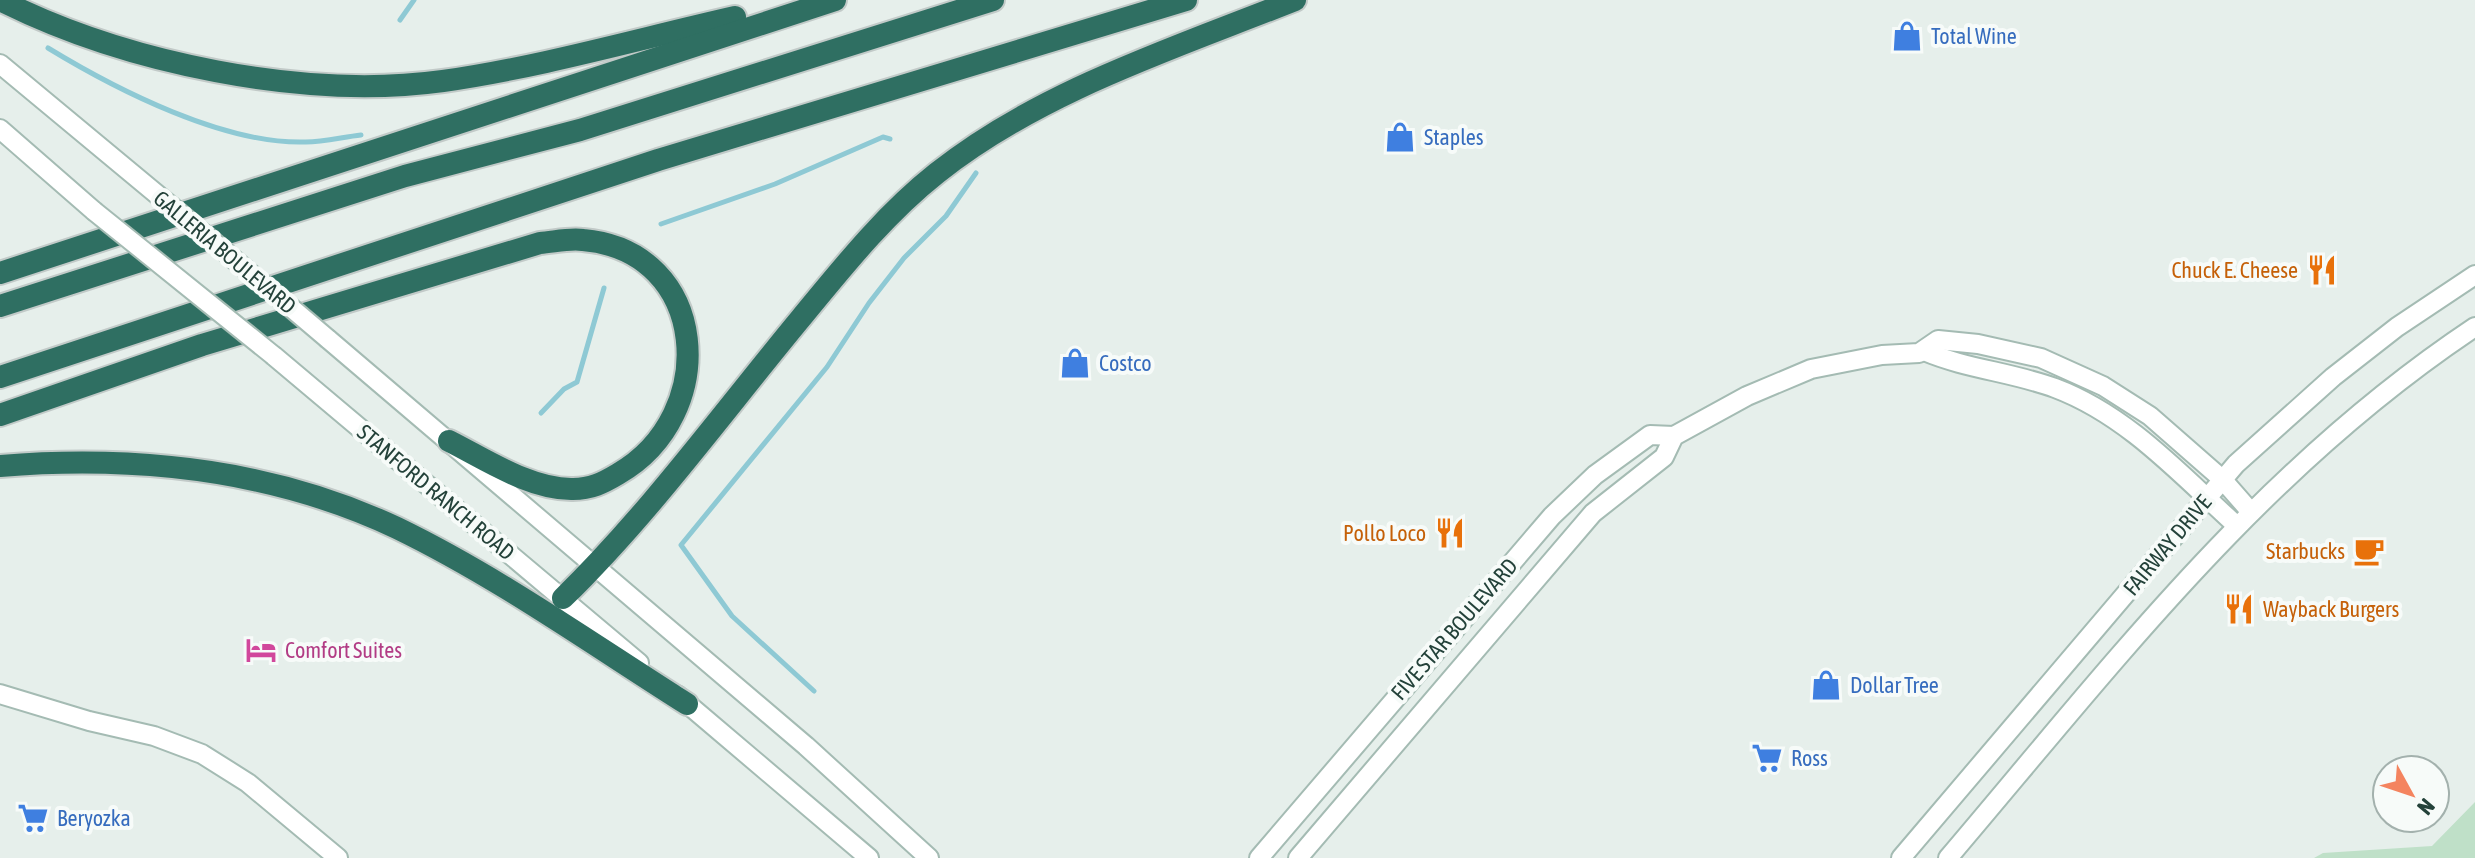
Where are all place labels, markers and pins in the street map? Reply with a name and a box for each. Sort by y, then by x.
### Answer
shop icon: Total Wine [1890,19,1924,53]
place label: Total Wine [1931,23,2017,49]
shop icon: Staples [1383,120,1417,154]
place label: Staples [1424,124,1484,150]
restaurant icon: Chuck E. Cheese [2305,253,2339,287]
place label: Chuck E. Cheese [2171,257,2298,283]
shop icon: Costco [1058,346,1092,380]
place label: Costco [1099,350,1152,376]
restaurant icon: Pollo Loco [1433,516,1467,550]
place label: Pollo Loco [1343,520,1426,546]
cafe icon: Starbucks [2352,534,2386,568]
place label: Starbucks [2266,538,2345,564]
restaurant icon: Wayback Burgers [2222,592,2256,626]
place label: Wayback Burgers [2263,596,2399,622]
hotel icon: Comfort Suites [244,633,278,667]
place label: Comfort Suites [285,637,402,663]
shop icon: Dollar Tree [1809,668,1843,702]
place label: Dollar Tree [1850,672,1939,698]
supermarket icon: Ross [1750,741,1784,775]
place label: Ross [1791,745,1828,771]
supermarket icon: Beryozka [16,801,50,835]
place label: Beryozka [57,805,131,831]

